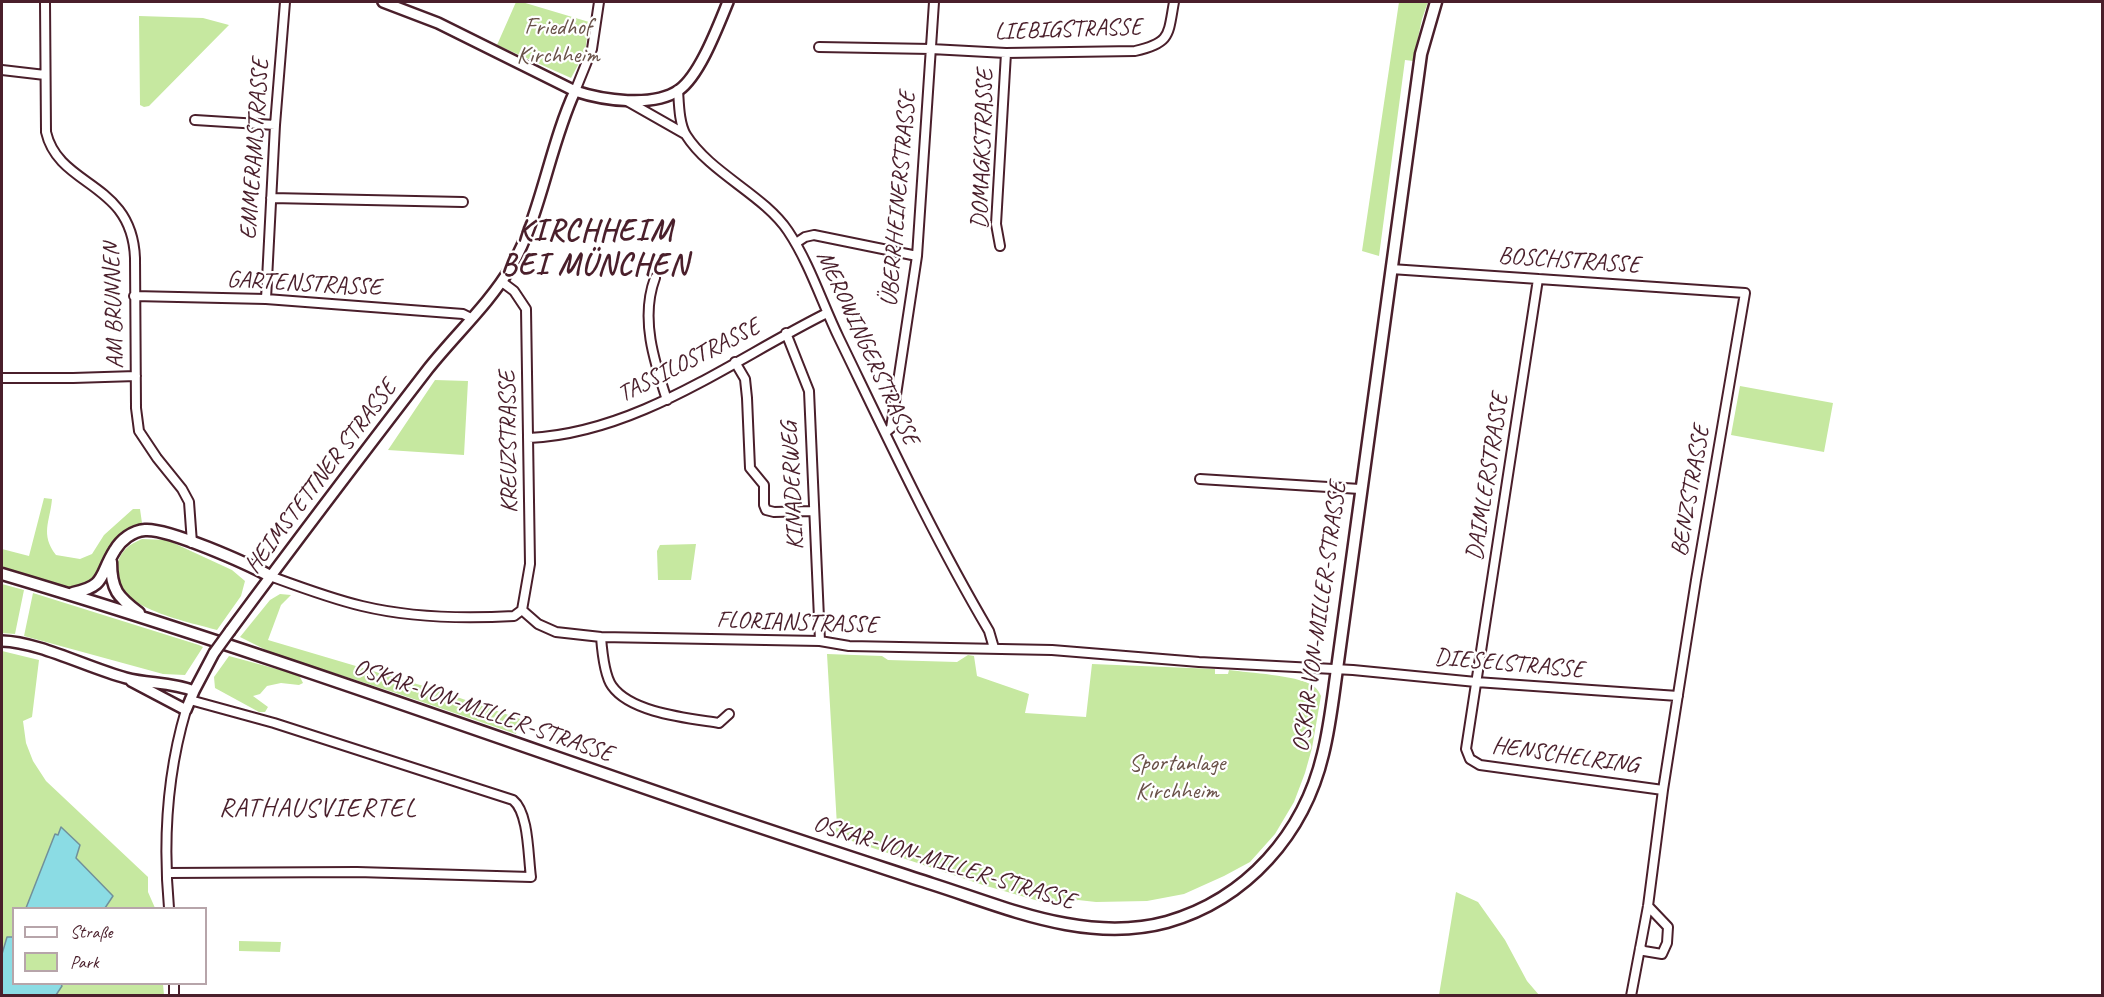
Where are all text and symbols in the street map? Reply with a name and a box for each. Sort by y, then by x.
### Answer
street label: LIEBIGSTRASSE [994,13,1142,47]
park label: Friedhof Kirchheim [517,14,599,70]
street label: EMMERAMSTRASSE [234,58,276,240]
street label: DOMAGKSTRASSE [966,69,1000,229]
street label: ÜBERRHEINERSTRASSE [875,90,923,308]
district label: KIRCHHEIM BEI MÜNCHEN [500,214,690,284]
street label: AM BRUNNEN [97,242,131,370]
street label: BOSCHSTRASSE [1497,242,1641,280]
street label: MEROWINGERSTRASSE [809,246,925,450]
street label: GARTENSTRASSE [226,266,382,302]
street label: TASSILOSTRASSE [613,313,765,409]
street label: KREUZSTRASSE [493,371,525,513]
street label: HEIMSTETTNER STRASSE [239,375,403,579]
street label: DAIMLERSTRASSE [1461,392,1515,562]
street label: KINADERWEG [775,421,811,551]
street label: BENZSTRASSE [1665,423,1717,559]
street label: OSKAR-VON-MILLER-STRASSE [1287,480,1353,754]
street label: FLORIANSTRASSE [716,606,878,640]
street label: DIESELSTRASSE [1433,643,1585,685]
street label: OSKAR-VON-MILLER-STRASSE [350,653,616,769]
street label: HENSCHELRING [1490,732,1640,780]
park label: Sportanlage Kirchheim [1129,750,1225,806]
district label: RATHAUSVIERTEL [219,793,417,825]
street label: OSKAR-VON-MILLER-STRASSE [810,809,1078,917]
legend [12,907,207,985]
text: Straße [70,921,112,943]
text: Park [70,951,99,973]

